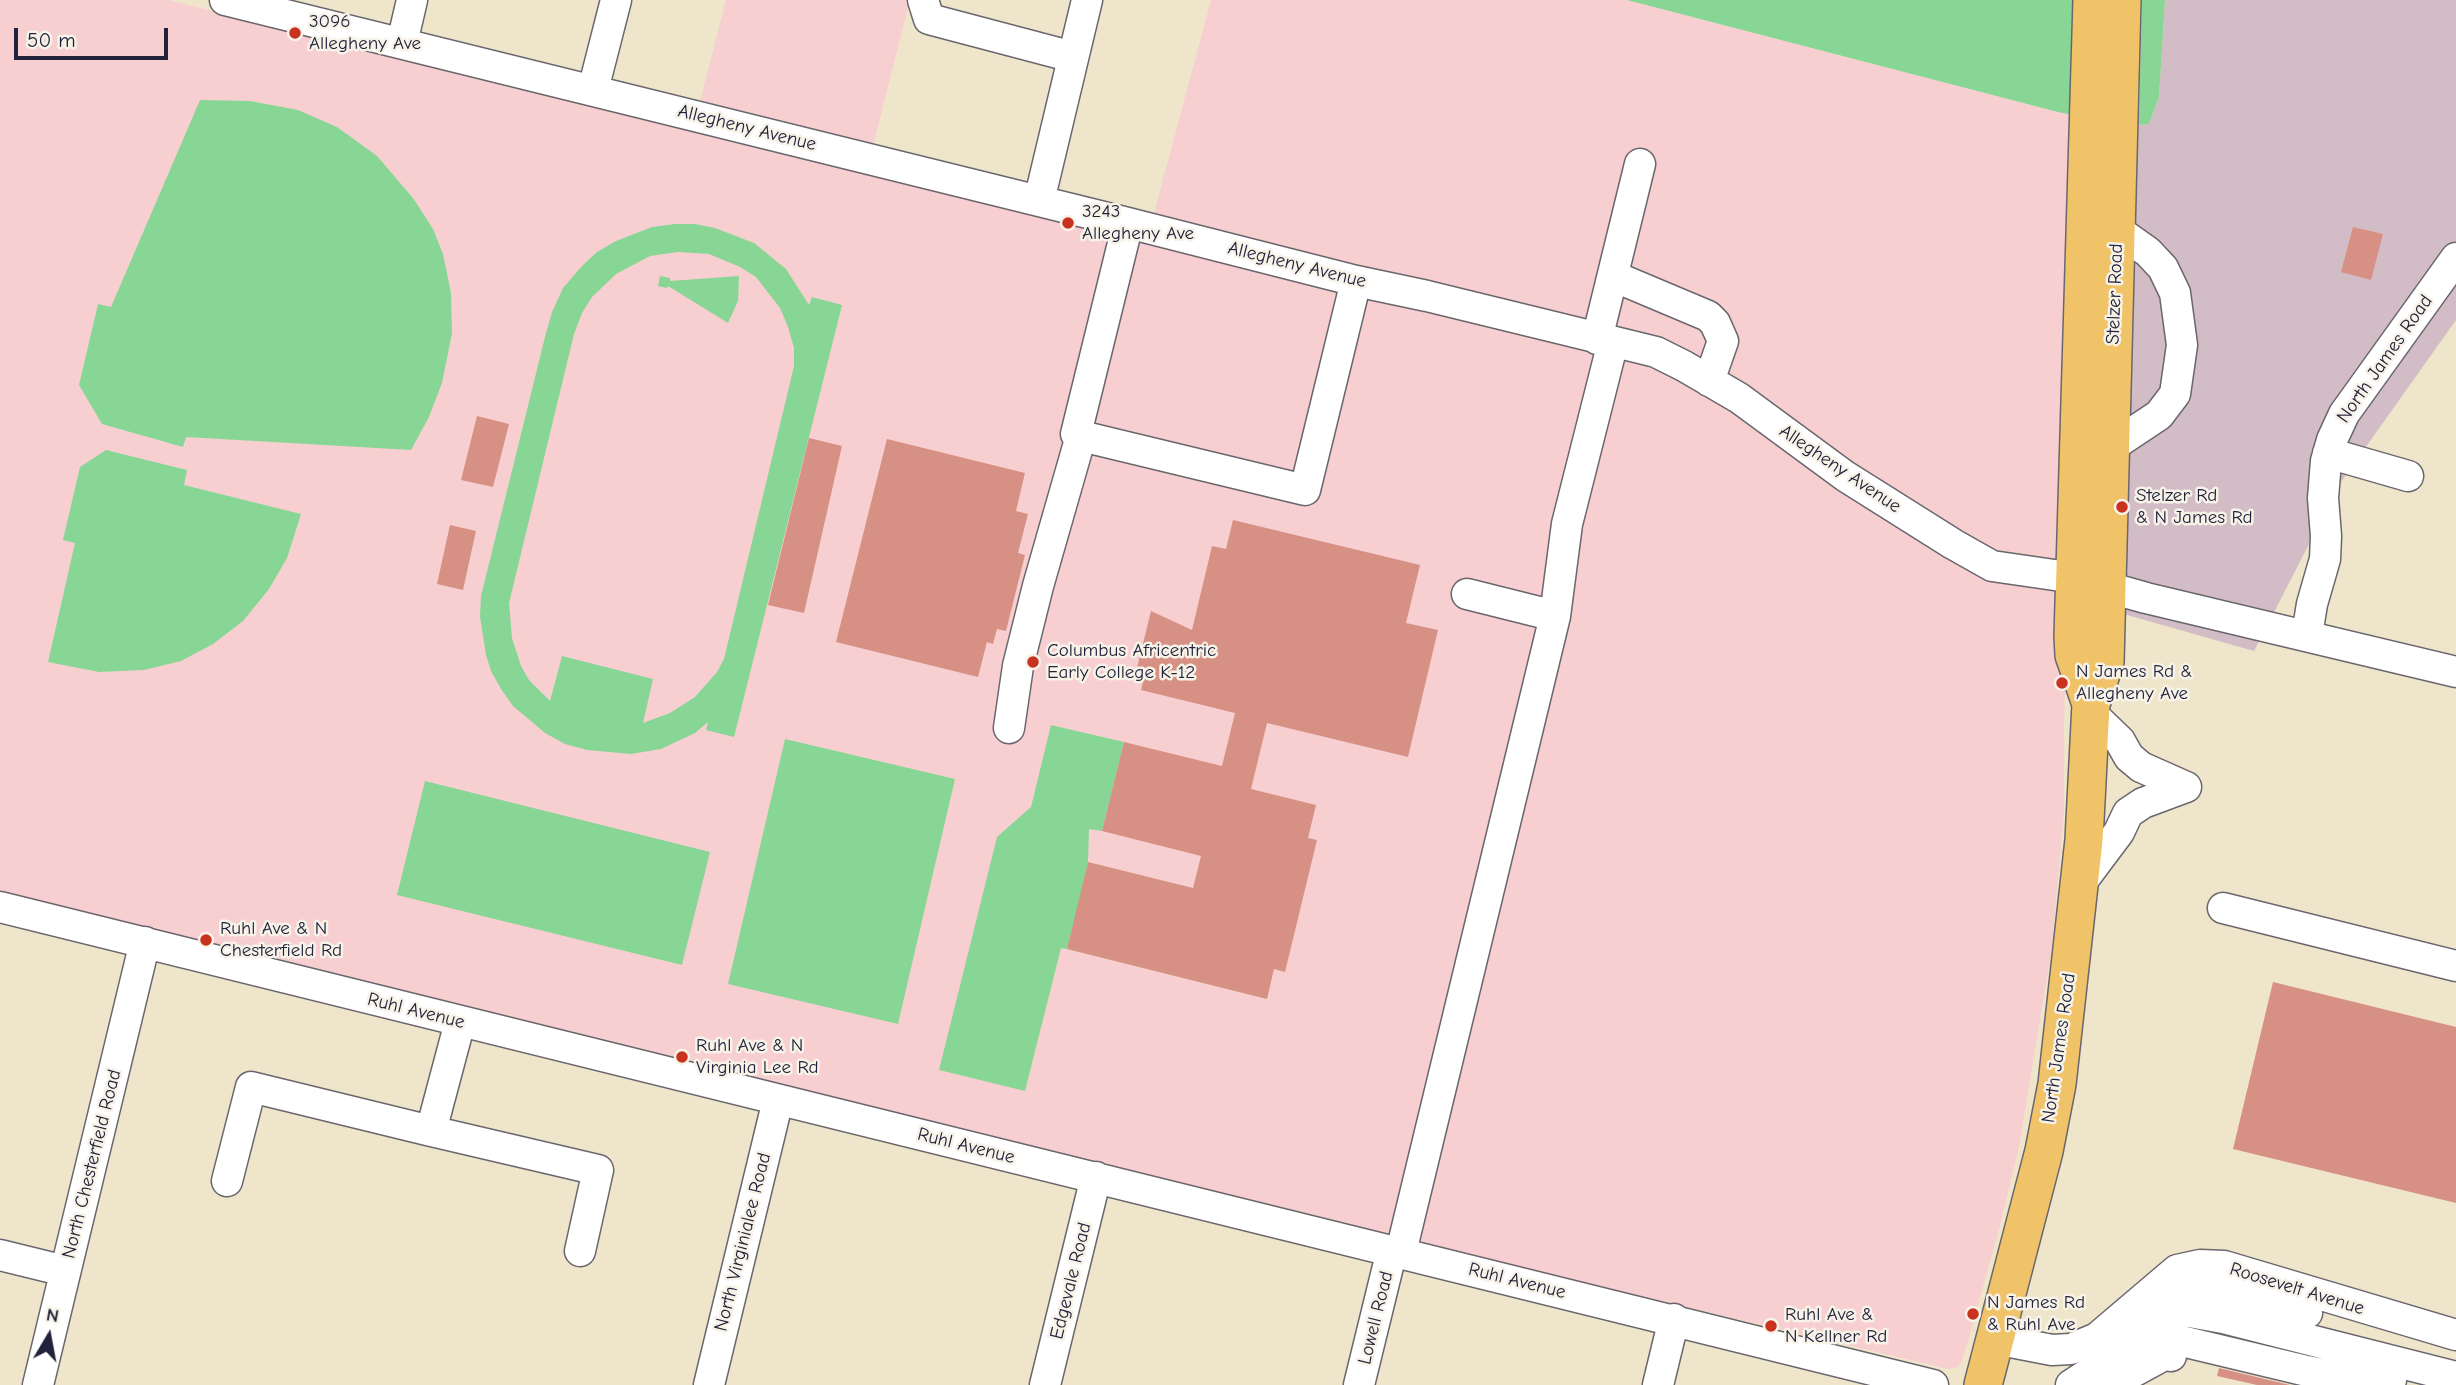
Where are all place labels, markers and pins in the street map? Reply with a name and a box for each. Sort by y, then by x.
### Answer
place label: 3096 Allegheny Ave [309,11,421,55]
marker: 3096 Allegheny Ave [287,25,303,41]
place label: 3243 Allegheny Ave [1082,201,1194,245]
marker: 3243 Allegheny Ave [1060,215,1076,231]
place label: Stelzer Rd & N James Rd [2136,485,2253,529]
marker: Stelzer Rd & N James Rd [2114,499,2130,515]
place label: Columbus Africentric Early College K-12 [1047,640,1216,684]
marker: Columbus Africentric Early College K-12 [1025,654,1041,670]
place label: N James Rd & Allegheny Ave [2076,661,2193,705]
marker: N James Rd & Allegheny Ave [2054,675,2070,691]
place label: Ruhl Ave & N Chesterfield Rd [220,918,342,962]
marker: Ruhl Ave & N Chesterfield Rd [198,932,214,948]
place label: Ruhl Ave & N Virginia Lee Rd [696,1035,819,1079]
marker: Ruhl Ave & N Virginia Lee Rd [674,1049,690,1065]
place label: N James Rd & Ruhl Ave [1987,1292,2085,1336]
place label: Ruhl Ave & N Kellner Rd [1785,1304,1887,1348]
marker: N James Rd & Ruhl Ave [1965,1306,1981,1322]
marker: Ruhl Ave & N Kellner Rd [1763,1318,1779,1334]

